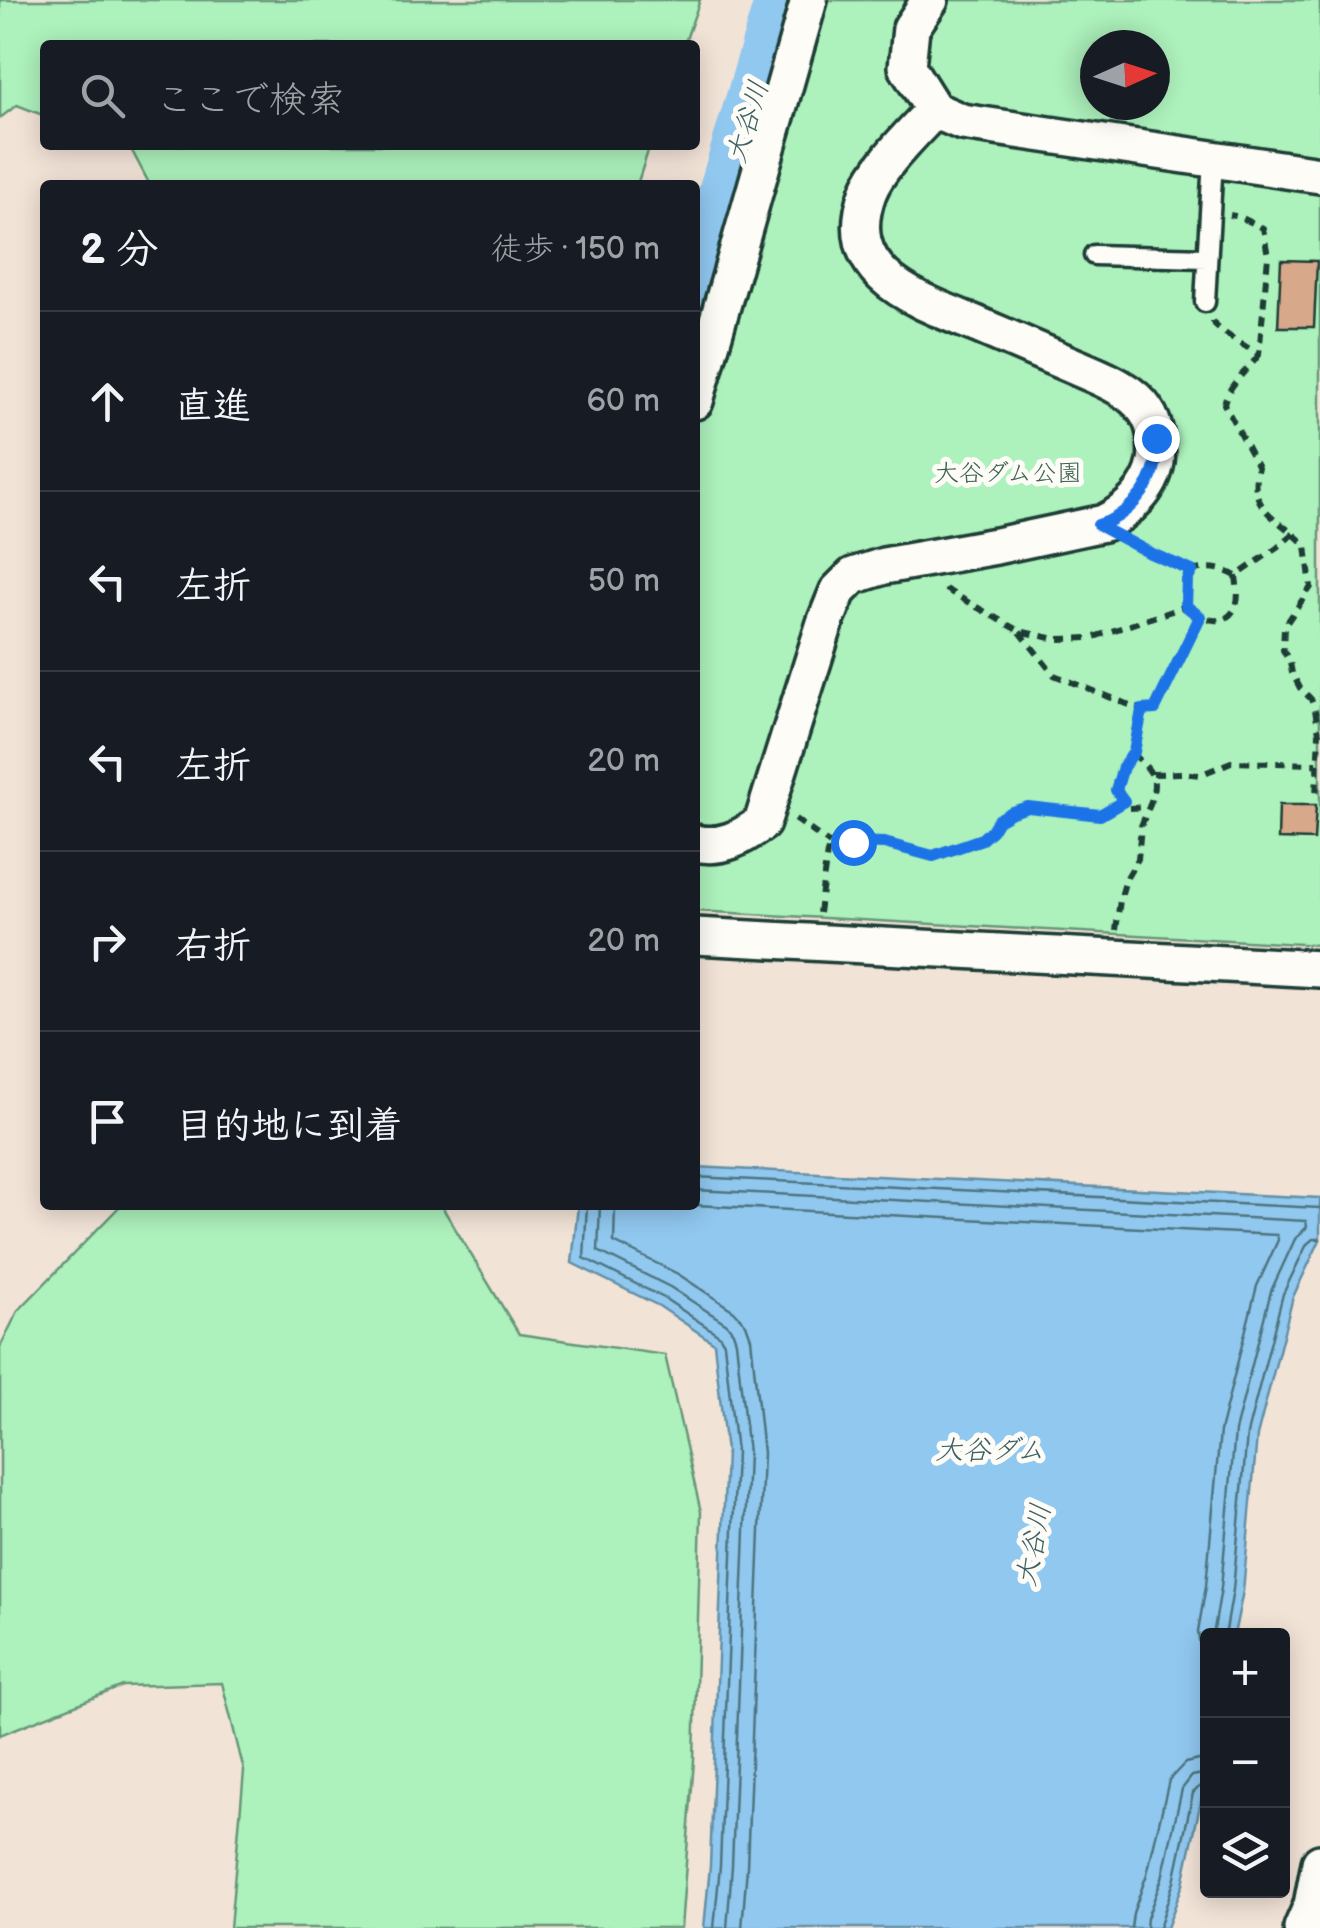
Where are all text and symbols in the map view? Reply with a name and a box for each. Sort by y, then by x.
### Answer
north arrow [1080,30,1170,120]
search box [40,40,700,150]
icon: search [75,68,130,123]
water label: 大谷川 [720,77,776,167]
text: ここで検索 [155,78,345,123]
text: 2 分 [80,225,159,276]
text: 徒歩 · 150 m [490,230,660,269]
icon: ahead [80,374,135,429]
text: 60 m [587,382,660,421]
text: 直進 [175,384,251,429]
route end [1134,416,1180,462]
park label: 大谷ダム公園 [934,458,1082,489]
icon: left [80,554,135,609]
text: 50 m [588,562,660,601]
text: 左折 [175,564,251,609]
icon: left [80,734,135,789]
text: 20 m [587,742,660,781]
text: 左折 [175,744,251,789]
route start [831,820,877,866]
icon: right [80,914,135,969]
text: 20 m [587,922,660,961]
text: 右折 [175,924,251,969]
icon: arrive [80,1094,135,1149]
text: 目的地に到着 [175,1104,403,1149]
water label: 大谷ダム [935,1434,1045,1467]
water label: 大谷川 [1010,1501,1058,1589]
map controls [1200,1628,1290,1898]
button: + [1200,1628,1290,1718]
button: − [1200,1718,1290,1808]
button: layers [1200,1808,1290,1898]

